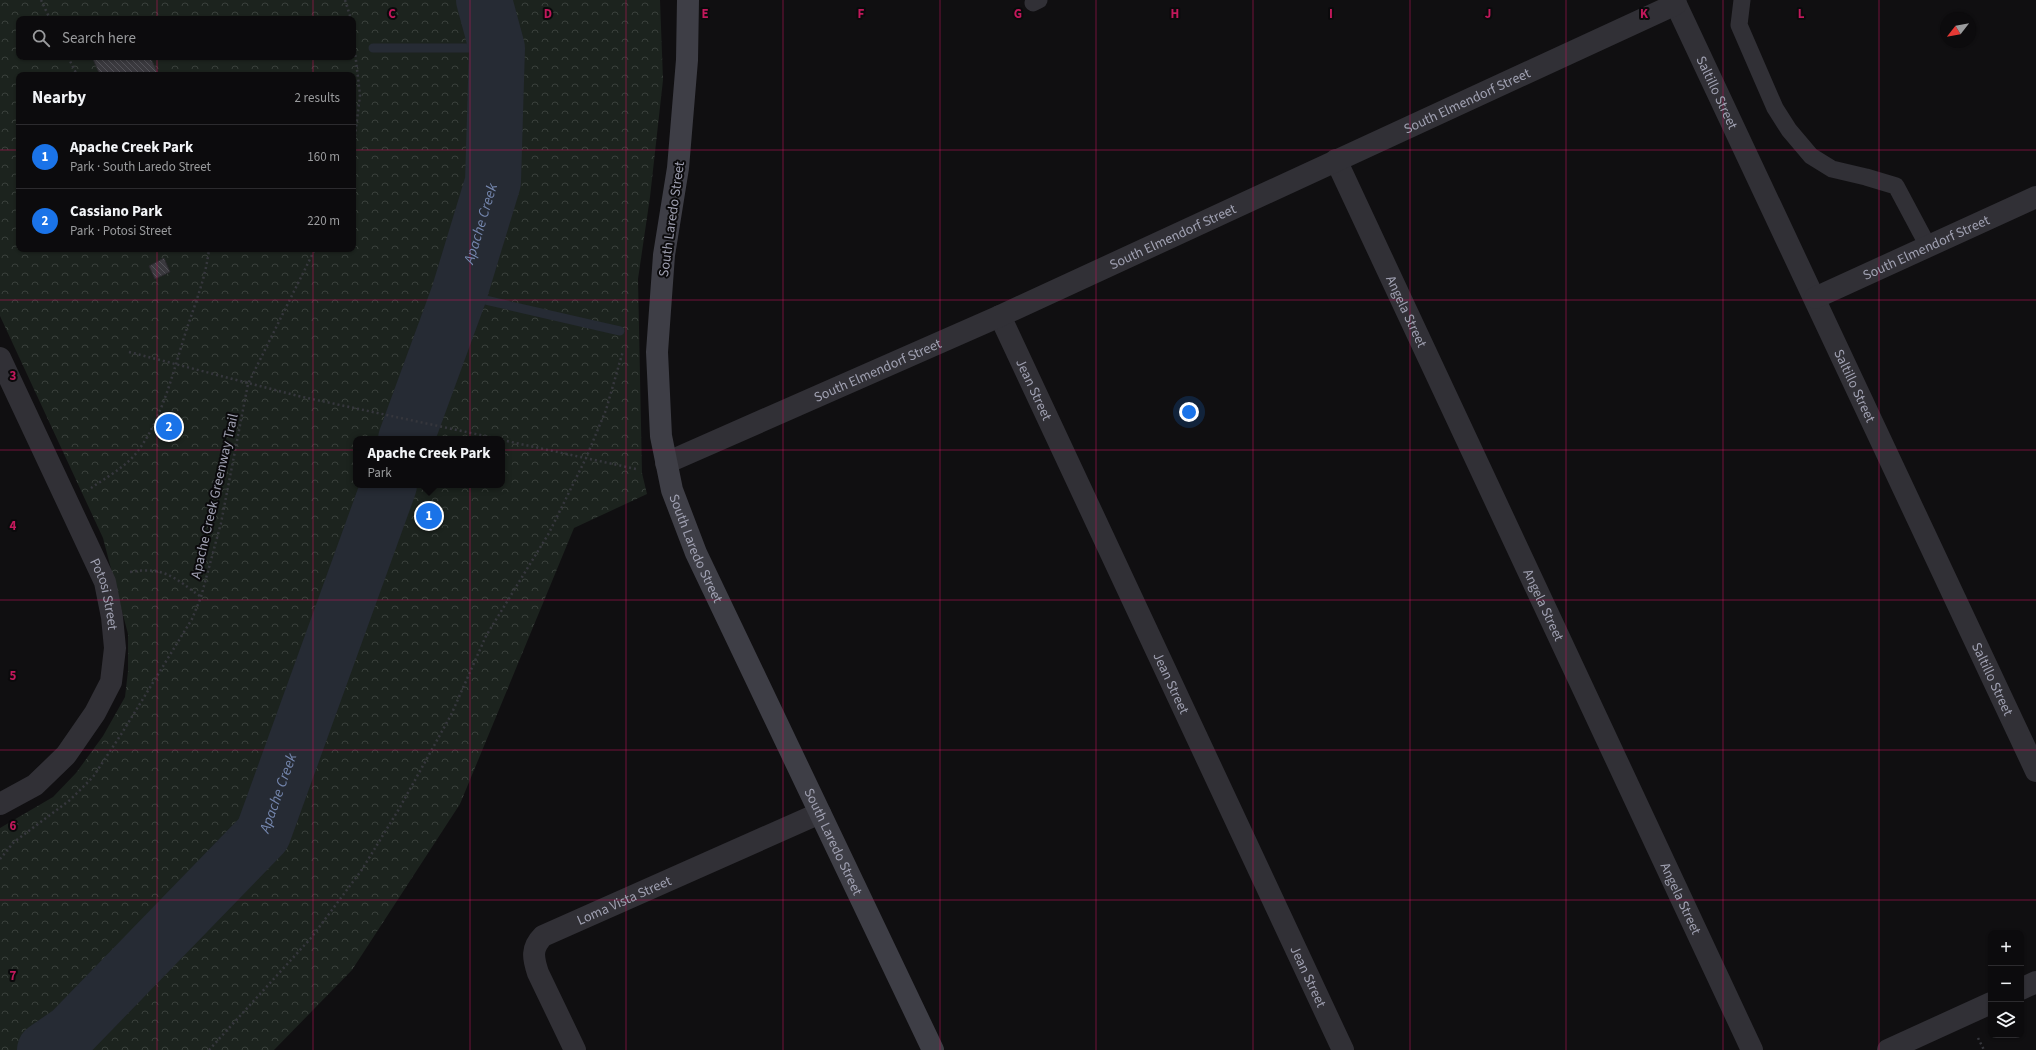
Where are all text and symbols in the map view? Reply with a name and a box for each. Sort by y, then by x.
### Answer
text: C [388,5,396,23]
text: D [544,5,552,23]
text: E [701,5,709,23]
text: F [858,5,865,23]
text: G [1014,5,1022,23]
text: H [1171,5,1179,23]
text: I [1329,5,1333,23]
text: J [1485,5,1491,23]
text: K [1640,5,1649,23]
text: L [1798,5,1805,23]
north arrow [1940,12,1976,48]
search box [16,16,356,60]
icon: search [30,27,52,49]
text: Search here [62,28,136,49]
street label: Saltillo Street [1691,53,1742,133]
street label: South Elmendorf Street [1401,64,1534,139]
text: Nearby [32,86,86,110]
text: 2 results [295,89,340,107]
text: Apache Creek Park [70,137,193,158]
text: 1 [42,148,48,166]
text: 160 m [307,148,340,166]
text: Park · South Laredo Street [70,158,211,176]
street label: South Laredo Street [654,160,690,278]
water label: Apache Creek [458,180,503,267]
street label: South Elmendorf Street [1106,199,1240,275]
text: Cassiano Park [70,201,162,222]
street label: South Elmendorf Street [1860,210,1993,286]
text: 2 [42,212,48,230]
text: 220 m [307,212,340,230]
text: Park · Potosi Street [70,222,172,240]
street label: Angela Street [1380,272,1431,351]
street label: South Elmendorf Street [811,334,945,408]
street label: Saltillo Street [1828,346,1880,426]
street label: Jean Street [1010,356,1057,424]
text: 3 [10,367,17,385]
your location [1179,402,1199,422]
street label: Apache Creek Greenway Trail [186,411,244,581]
pin: 2 [156,412,182,442]
popup [353,436,505,488]
text: Apache Creek Park [367,443,491,464]
text: Park [367,464,392,482]
street label: South Laredo Street [663,491,727,607]
pin: 1 [416,501,442,531]
text: 4 [10,517,17,535]
street label: Potosi Street [84,555,122,631]
street label: Angela Street [1518,566,1569,645]
street label: Saltillo Street [1966,639,2018,720]
street label: Jean Street [1147,649,1194,718]
text: 5 [10,667,17,685]
water label: Apache Creek [254,750,303,837]
street label: South Laredo Street [799,785,867,899]
text: 6 [10,817,17,835]
street label: Angela Street [1655,859,1706,938]
street label: Loma Vista Street [574,871,675,931]
map controls [1988,930,2024,1038]
button: + [1988,930,2024,966]
street label: Jean Street [1285,943,1331,1011]
button: − [1988,966,2024,1002]
text: 7 [10,967,17,985]
button: layers [1988,1002,2024,1038]

